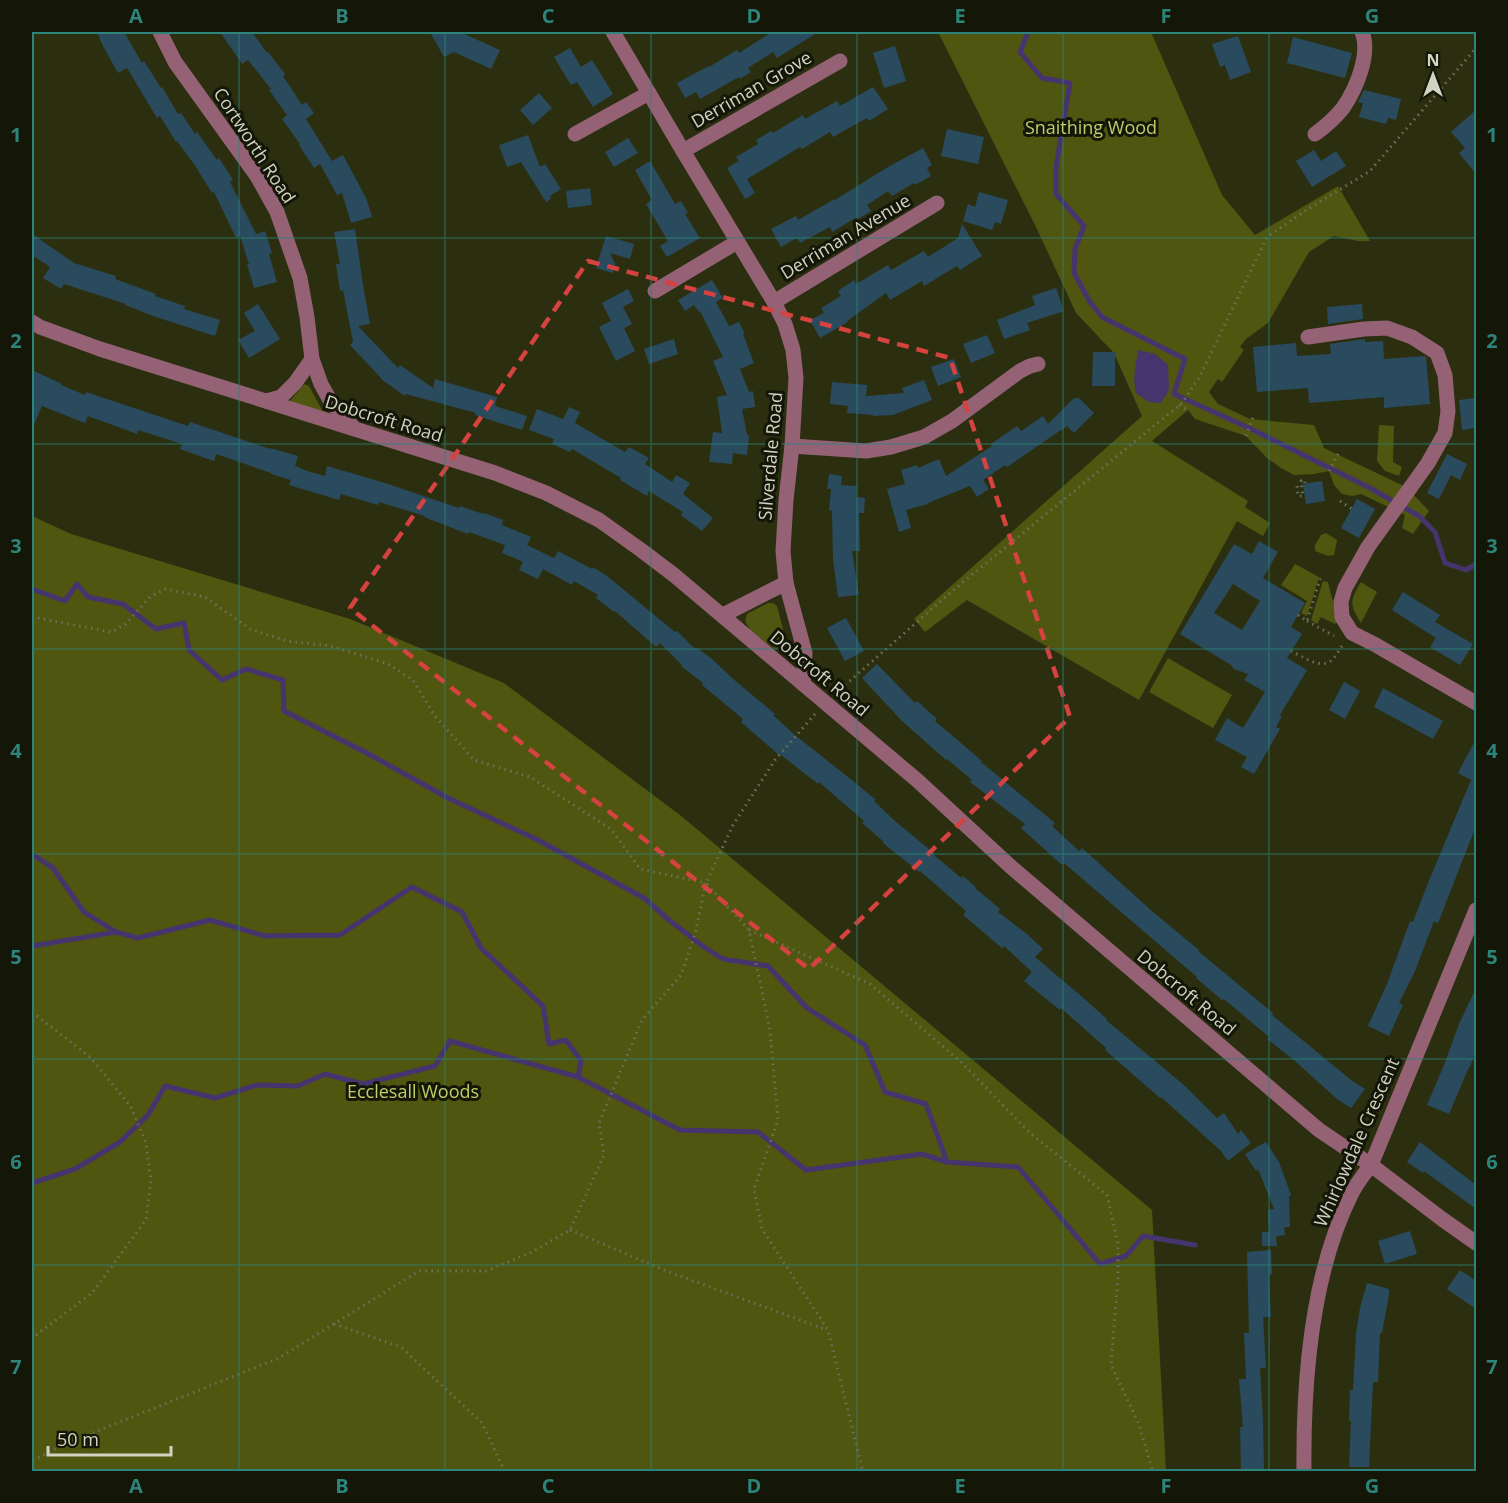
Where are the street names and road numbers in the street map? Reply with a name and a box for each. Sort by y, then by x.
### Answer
street label: Derriman Grove [686,45,816,133]
street label: Cortworth Road [209,83,301,207]
street label: Derriman Avenue [776,188,914,284]
street label: Dobcroft Road [322,389,446,447]
street label: Silverdale Road [752,391,788,521]
street label: Dobcroft Road [766,625,874,721]
street label: Dobcroft Road [1133,944,1241,1040]
street label: Whirlowdale Crescent [1308,1054,1404,1230]

